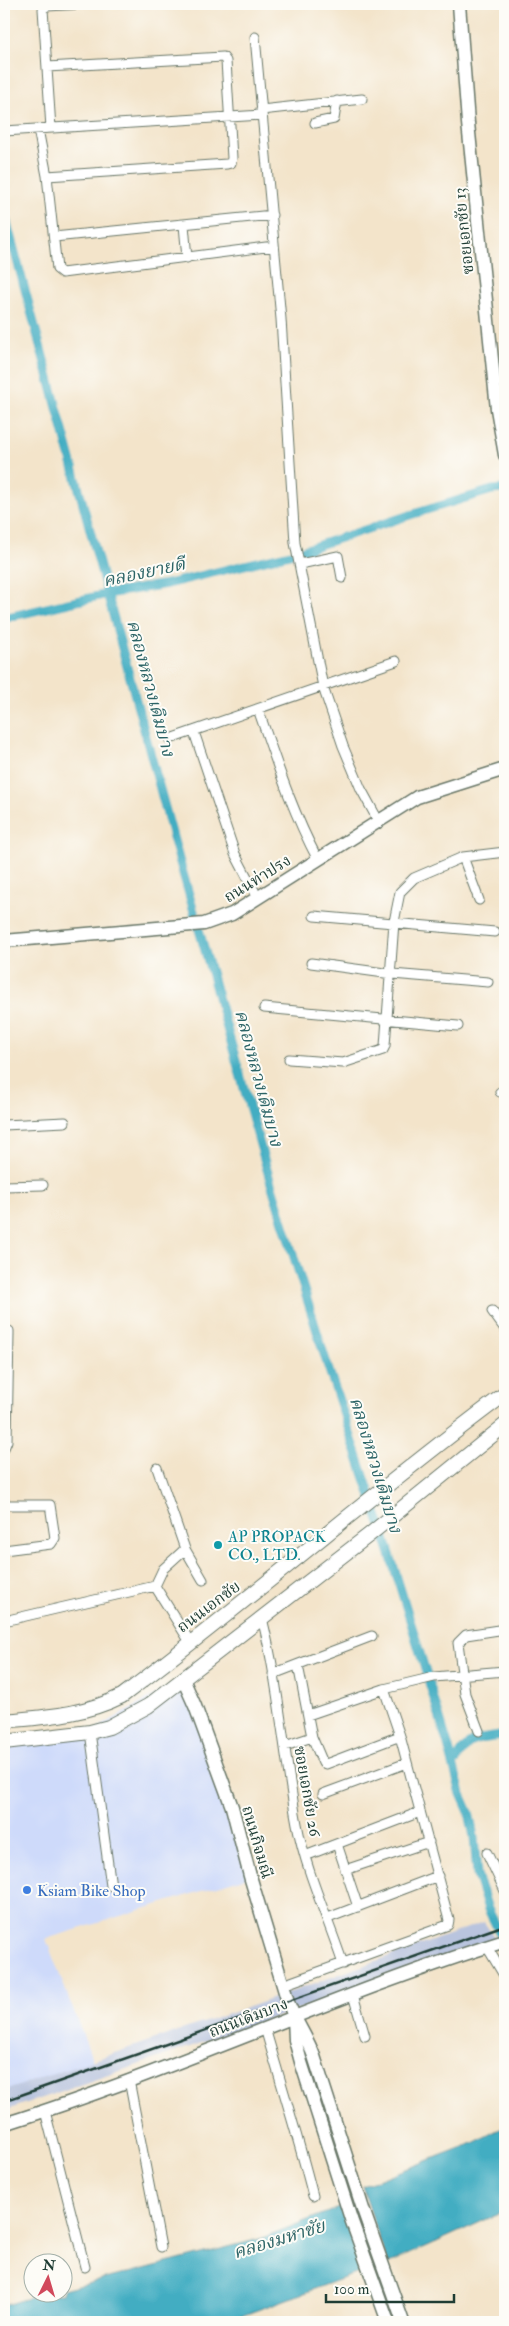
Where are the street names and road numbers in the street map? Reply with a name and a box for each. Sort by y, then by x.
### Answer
street label: ซอยเอกชัย 13 [449,187,478,275]
street label: ถนนท่าปรง [220,850,295,907]
street label: ถนนเอกชัย [173,1576,244,1637]
street label: ซอยเอกชัย 26 [289,1744,325,1839]
street label: ถนนกิจมณี [237,1803,277,1881]
street label: ถนนเดิมบาง [206,1994,291,2042]

